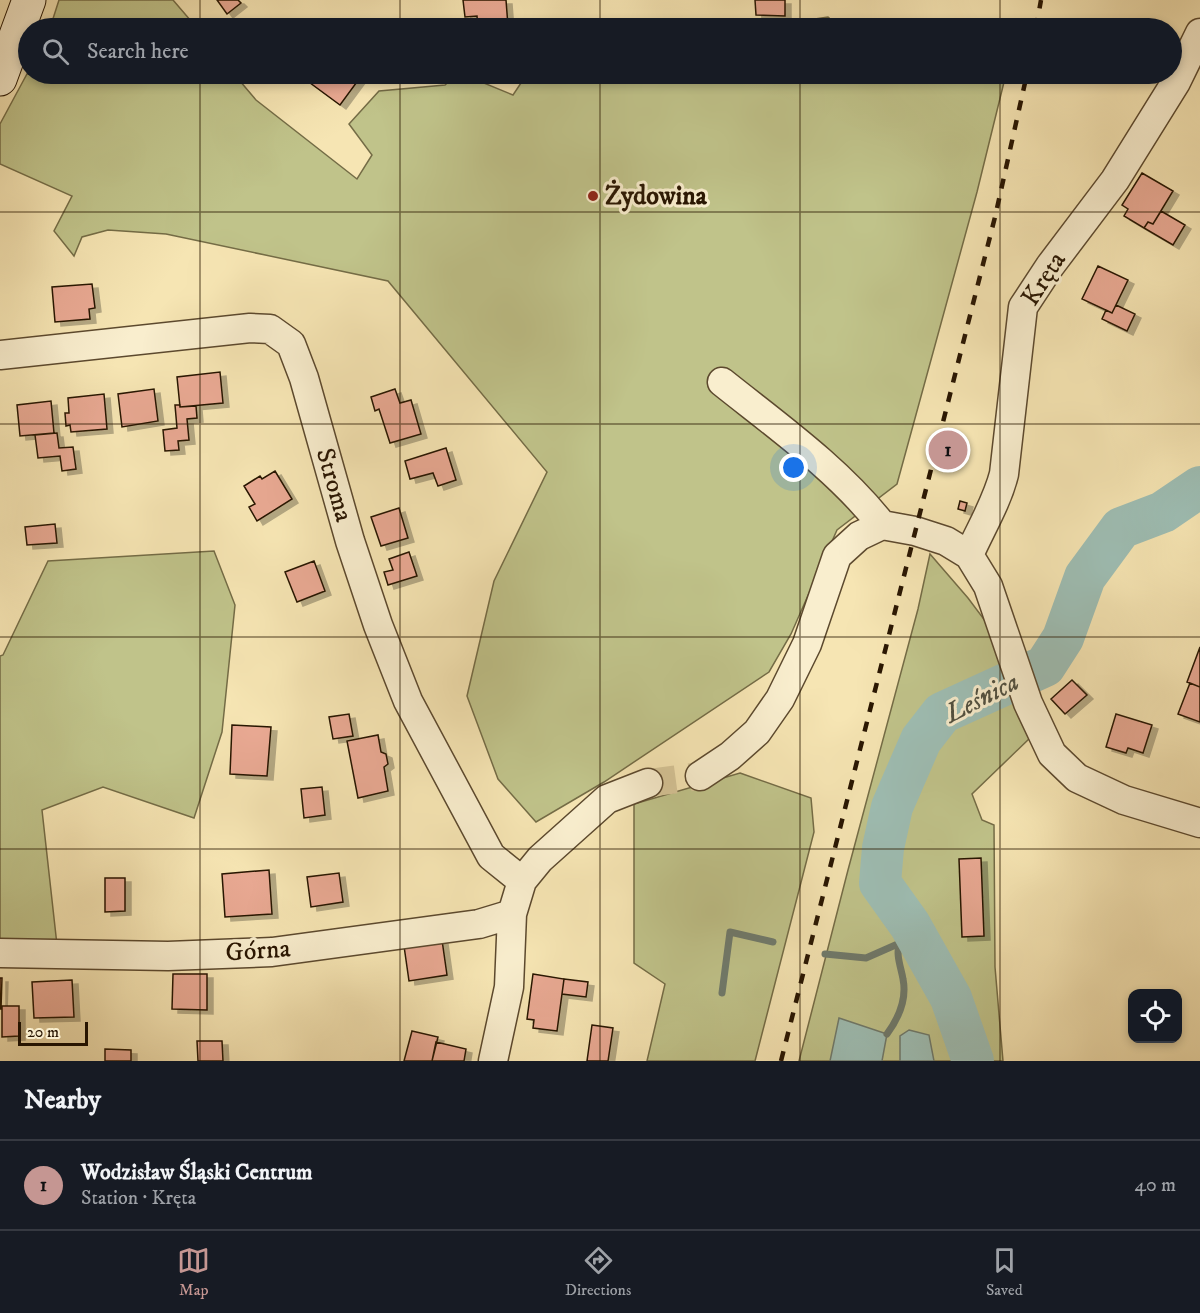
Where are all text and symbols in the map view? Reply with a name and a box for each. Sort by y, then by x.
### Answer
search box [18,18,1182,84]
icon: search [39,35,72,68]
text: Search here [87,38,189,65]
place label: Żydowina [605,179,708,213]
marker: Żydowina [586,189,600,203]
street label: Kręta [1014,246,1074,312]
pin: 1 [928,428,968,472]
street label: Stroma [308,444,360,526]
your location [779,453,808,482]
water label: Leśnica [937,665,1025,732]
street label: Górna [224,932,292,970]
map controls [1128,989,1182,1043]
button: locate [1128,989,1182,1043]
scale bar [18,1019,88,1046]
text: 20 m [27,1022,59,1042]
text: Nearby [24,1084,101,1117]
text: Wodzisław Śląski Centrum [81,1159,313,1186]
text: 1 [40,1173,47,1198]
text: 40 m [1134,1173,1176,1198]
text: Station · Kręta [81,1186,196,1211]
tab: Map [177,1244,210,1300]
tab: Directions [565,1244,631,1300]
tab: Saved [986,1244,1023,1300]

